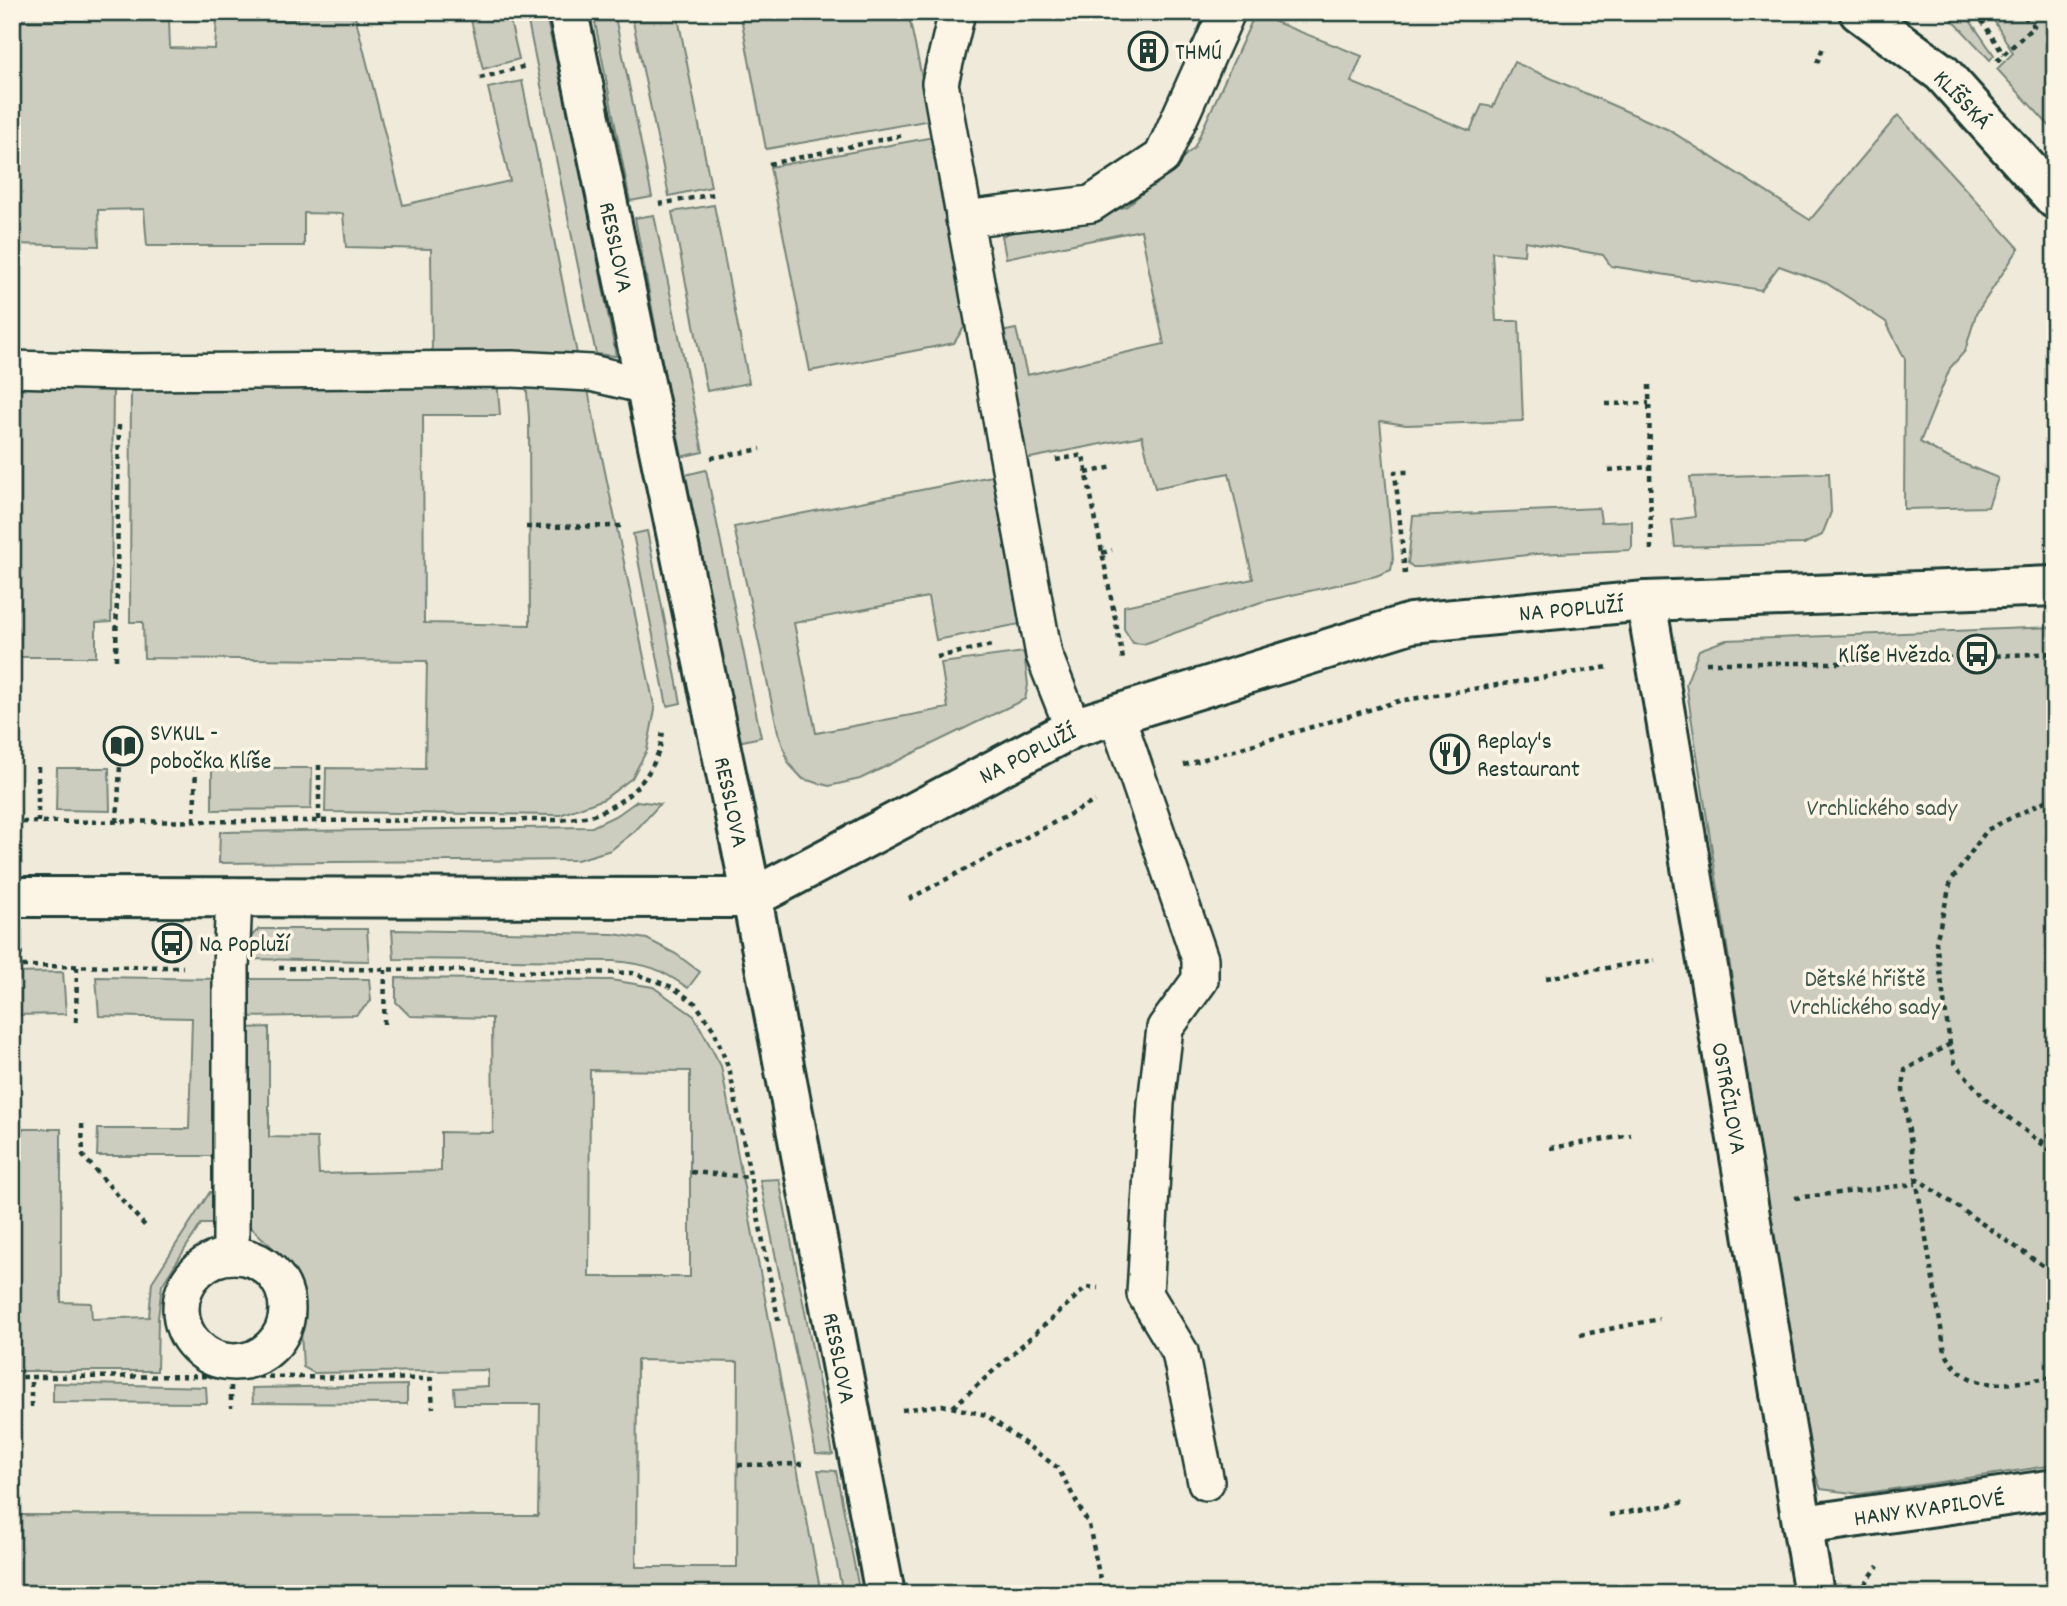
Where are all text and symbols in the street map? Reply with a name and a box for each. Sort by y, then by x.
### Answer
building icon: THMÚ [1127,30,1169,72]
place label: THMÚ [1175,37,1222,71]
street label: KLÍŠSKÁ [1924,64,1998,139]
street label: RESSLOVA [588,199,640,296]
street label: NA POPLUŽÍ [1518,589,1626,632]
bus stop icon: Klíše Hvězda [1956,633,1998,675]
place label: Klíše Hvězda [1838,640,1951,674]
street label: NA POPLUŽÍ [974,716,1084,795]
place label: SVKUL - pobočka Klíše [150,718,271,780]
library icon: SVKUL - pobočka Klíše [102,725,144,767]
place label: Replay's Restaurant [1477,726,1580,788]
restaurant icon: Replay's Restaurant [1429,733,1471,775]
street label: RESSLOVA [703,754,755,851]
park label: Vrchlického sady [1807,793,1959,827]
bus stop icon: Na Popluží [151,922,193,964]
place label: Na Popluží [199,929,291,963]
park label: Dětské hřiště Vrchlického sady [1790,964,1942,1026]
street label: OSTRČILOVA [1700,1040,1754,1157]
street label: RESSLOVA [812,1310,863,1407]
street label: HANY KVAPILOVÉ [1852,1483,2007,1537]

